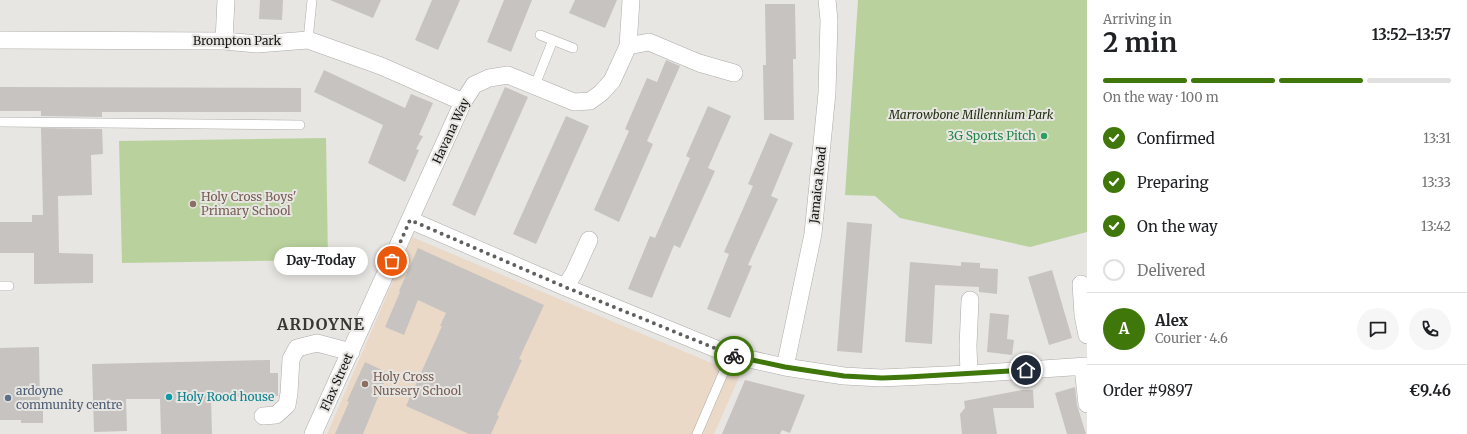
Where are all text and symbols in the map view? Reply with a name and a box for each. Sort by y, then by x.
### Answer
text: Arriving in [1103,11,1172,28]
text: 13:52–13:57 [1372,25,1451,44]
text: 2 min [1103,26,1177,59]
street label: Brompton Park [193,33,281,48]
text: On the way · 100 m [1103,89,1219,106]
street label: Havana Way [429,95,472,166]
park label: Marrowbone Millennium Park [888,107,1054,122]
icon: check [1103,127,1125,149]
place label: 3G Sports Pitch [947,128,1036,143]
text: Confirmed [1137,129,1215,148]
text: 13:31 [1423,130,1451,147]
marker: 3G Sports Pitch [1039,131,1049,141]
street label: Jamaica Road [806,146,829,225]
icon: check [1103,171,1125,193]
text: Preparing [1137,173,1209,192]
text: 13:33 [1422,174,1451,191]
place label: Holy Cross Boys' Primary School [201,189,296,218]
marker: Holy Cross Boys' Primary School [188,199,198,209]
icon: check [1103,215,1125,237]
text: On the way [1137,217,1218,236]
text: 13:42 [1421,218,1451,235]
pin [375,244,409,278]
callout: Day-Today [274,247,368,275]
icon: bag [381,250,403,272]
text: Day-Today [286,252,356,269]
text: Delivered [1137,261,1205,280]
button: chat [1357,308,1399,350]
button: phone [1409,308,1451,350]
text: Alex [1155,311,1188,330]
district label: ARDOYNE [276,314,365,334]
text: A [1119,319,1129,338]
text: Courier · 4.6 [1155,330,1228,347]
courier [714,336,754,376]
icon: bike [723,345,745,367]
street label: Flax Street [317,350,356,413]
pin [1009,353,1043,387]
icon: home [1015,359,1037,381]
place label: Holy Cross Nursery School [373,369,462,398]
marker: Holy Cross Nursery School [360,379,370,389]
text: Order #9897 [1103,381,1193,400]
text: €9.46 [1409,381,1451,400]
place label: ardoyne community centre [16,383,122,412]
place label: Holy Rood house [177,389,274,404]
marker: Holy Rood house [164,392,174,402]
marker: ardoyne community centre [3,393,13,403]

